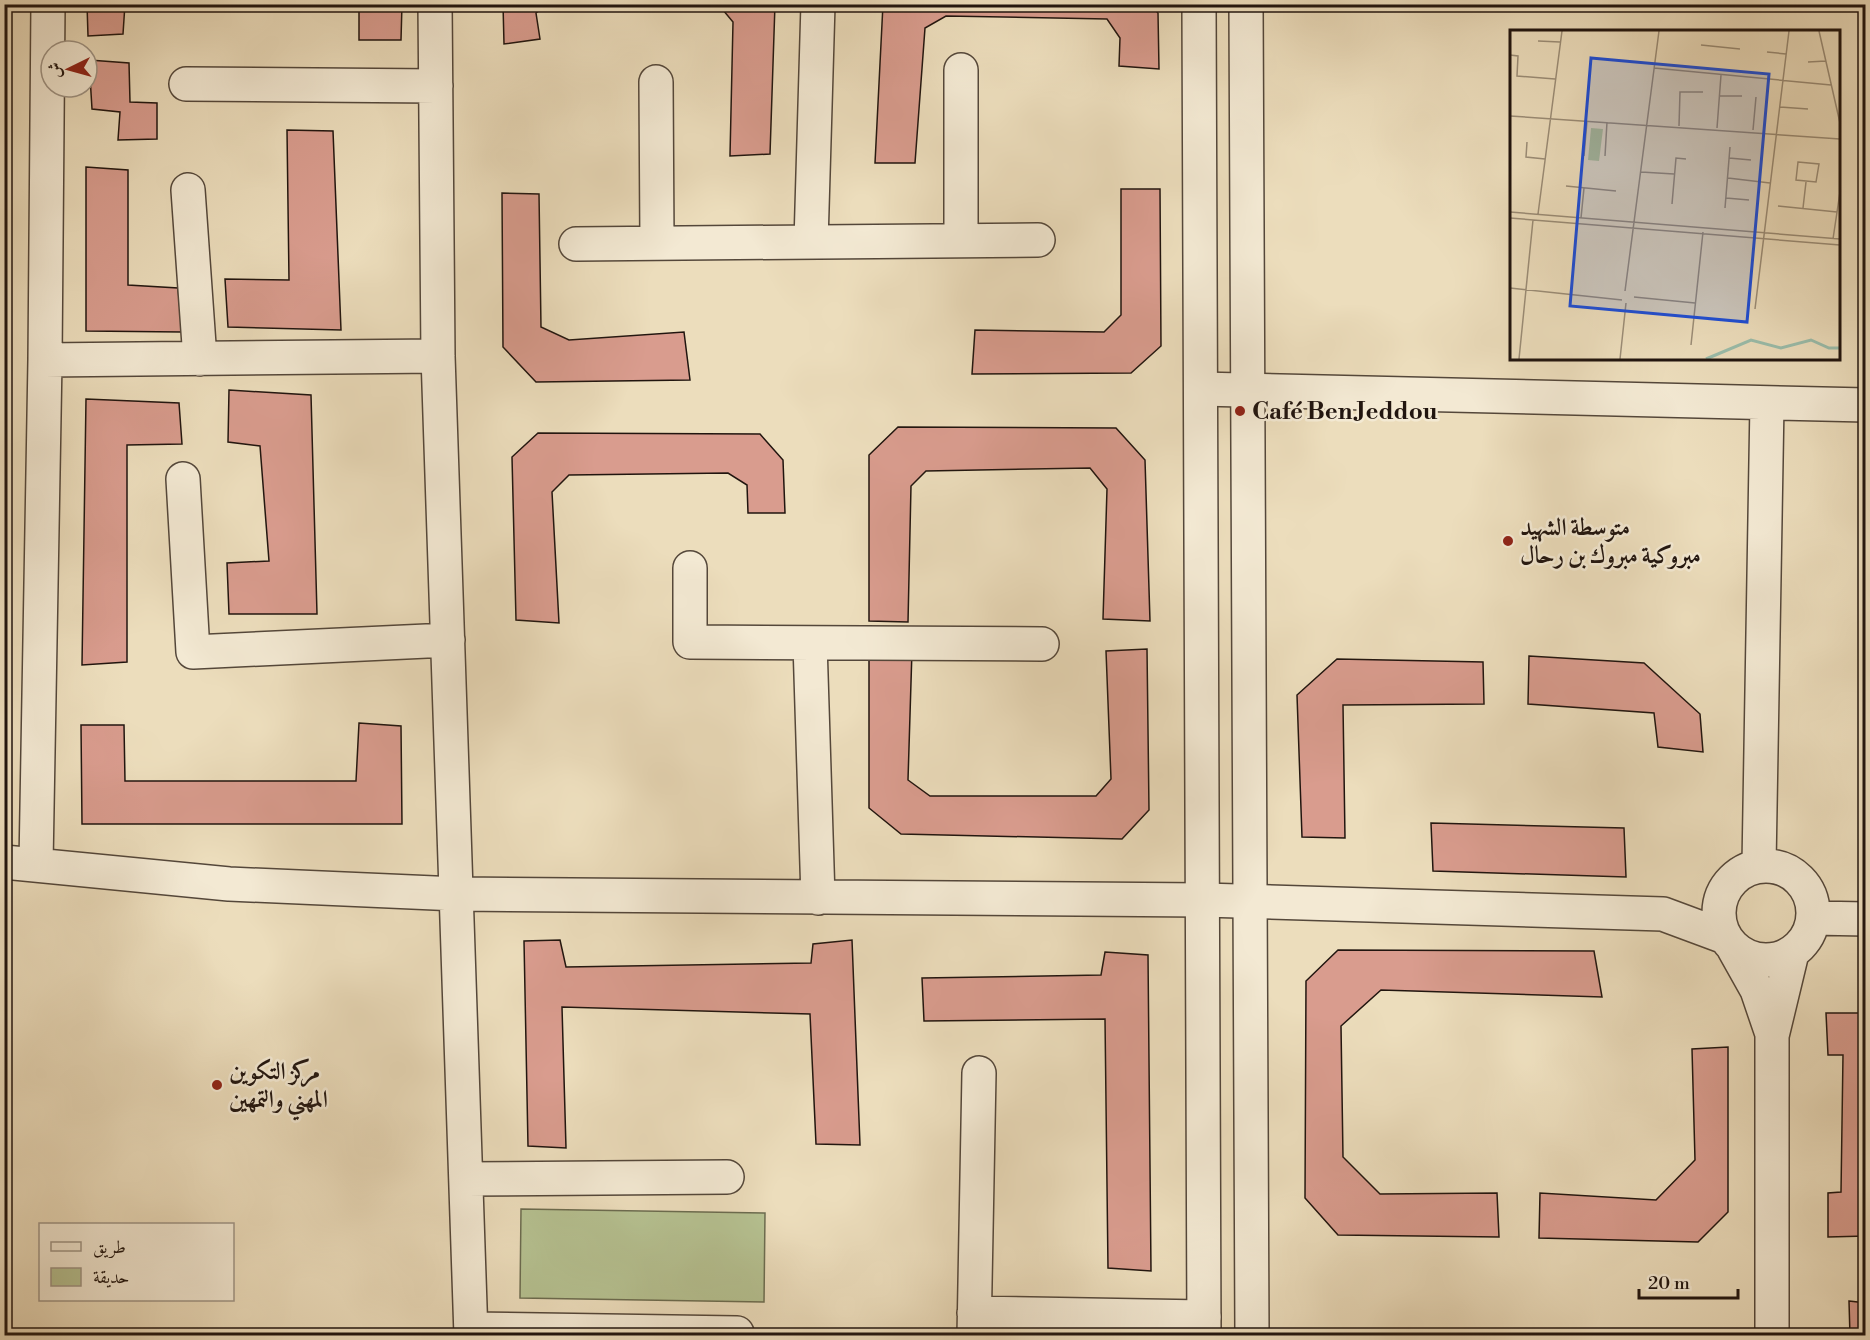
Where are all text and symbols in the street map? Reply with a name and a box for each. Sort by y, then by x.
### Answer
inset map [1510,30,1840,360]
north arrow [39,39,99,99]
text: ش [44,61,66,79]
place label: Café Ben Jeddou [1252,397,1438,427]
marker: Café Ben Jeddou [1233,404,1247,418]
place label: متوسطة الشهيد مبروكية مبروك بن رحال [1520,513,1701,571]
marker: متوسطة الشهيد مبروكية مبروك بن رحال [1501,534,1515,548]
place label: مركز التكوين المهني والتمهين [229,1057,328,1121]
marker: مركز التكوين المهني والتمهين [210,1078,224,1092]
legend [39,1223,234,1301]
text: طريق [93,1236,126,1259]
scale bar [1639,1262,1738,1300]
text: حديقة [93,1266,129,1289]
text: 20 m [1648,1272,1690,1295]

